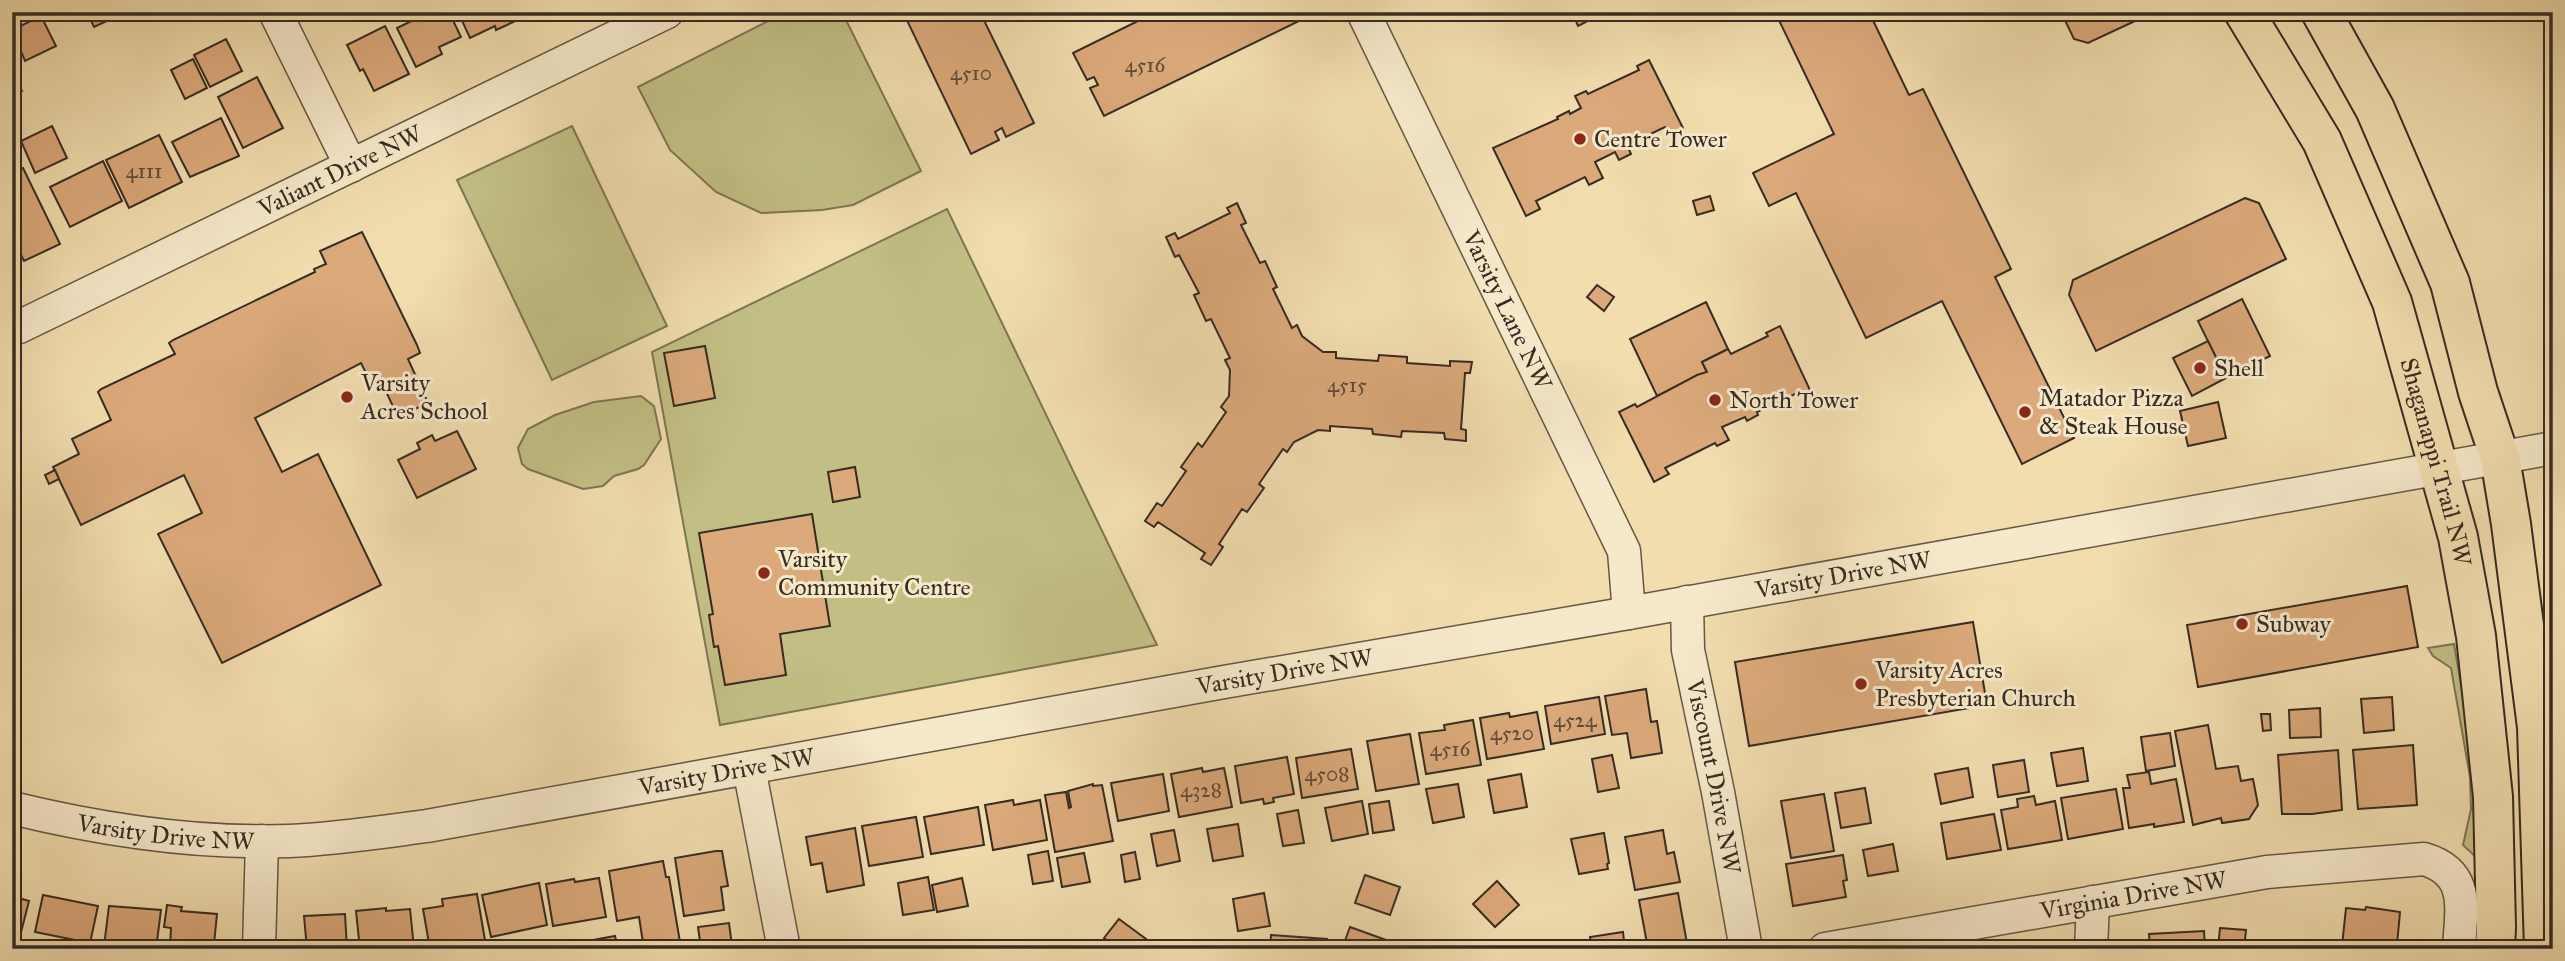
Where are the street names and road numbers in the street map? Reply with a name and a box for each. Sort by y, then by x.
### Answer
street label: Valiant Drive NW [252,118,428,224]
street label: Varsity Lane NW [1456,224,1559,396]
street label: Shaganappi Trail NW [2393,354,2478,569]
street label: Varsity Drive NW [1752,544,1935,605]
street label: Varsity Drive NW [1193,642,1376,702]
street label: Viscount Drive NW [1679,675,1747,877]
street label: Varsity Drive NW [635,741,818,803]
street label: Varsity Drive NW [74,807,256,856]
street label: Virginia Drive NW [2037,864,2230,926]

